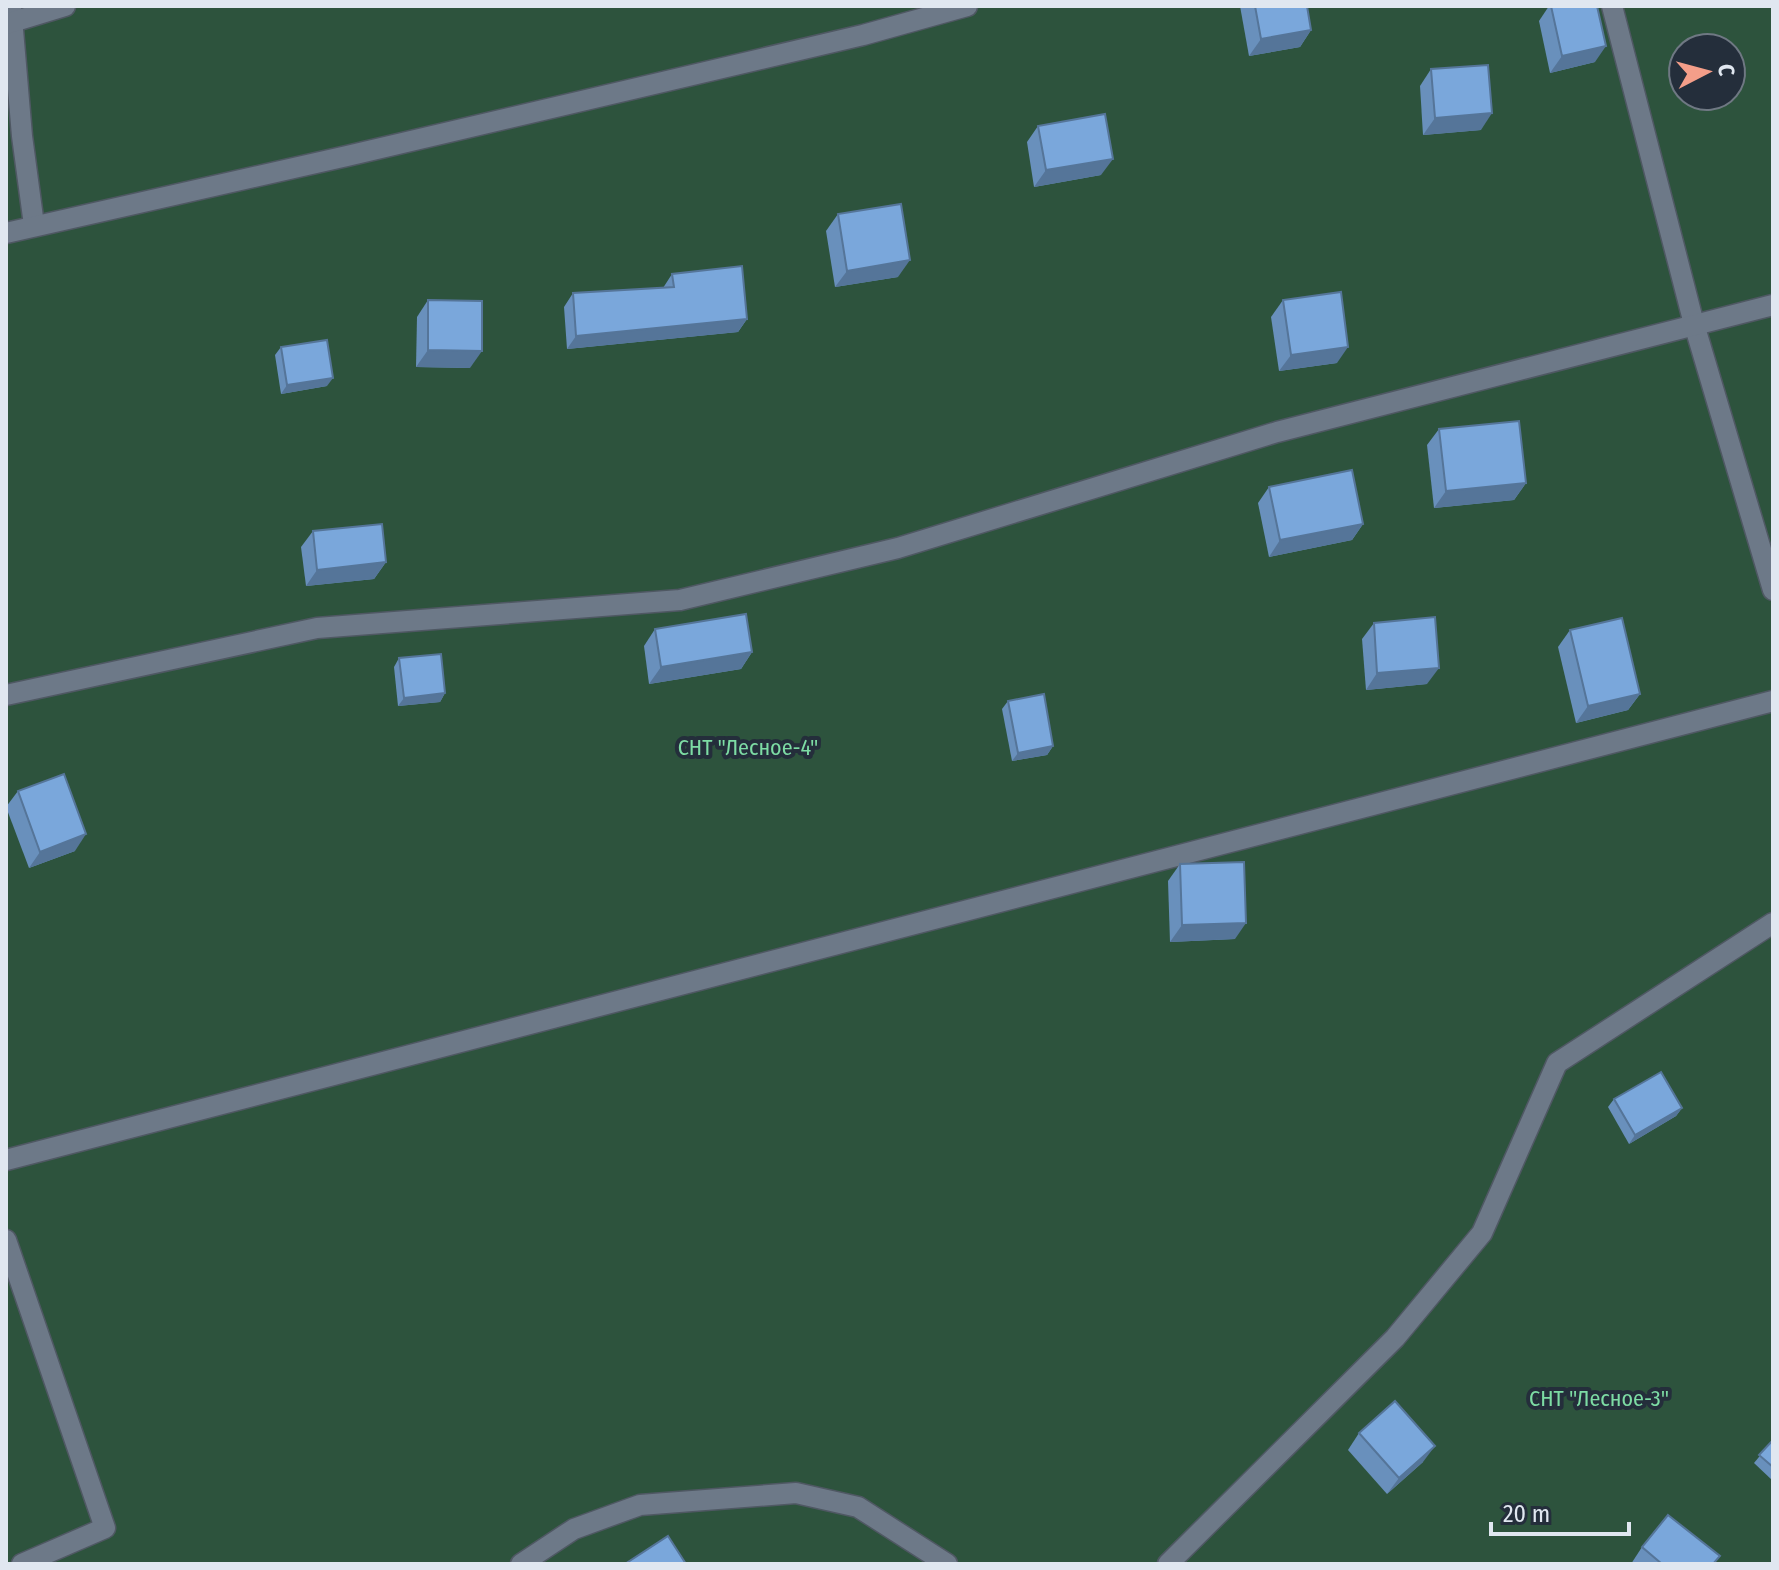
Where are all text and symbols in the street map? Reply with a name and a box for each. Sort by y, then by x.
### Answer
north arrow [1667,32,1747,112]
text: С [1712,63,1740,78]
park label: СНТ "Лесное-4" [678,734,818,761]
park label: СНТ "Лесное-3" [1529,1385,1669,1412]
scale bar [1491,1486,1629,1536]
text: 20 m [1503,1500,1550,1528]

